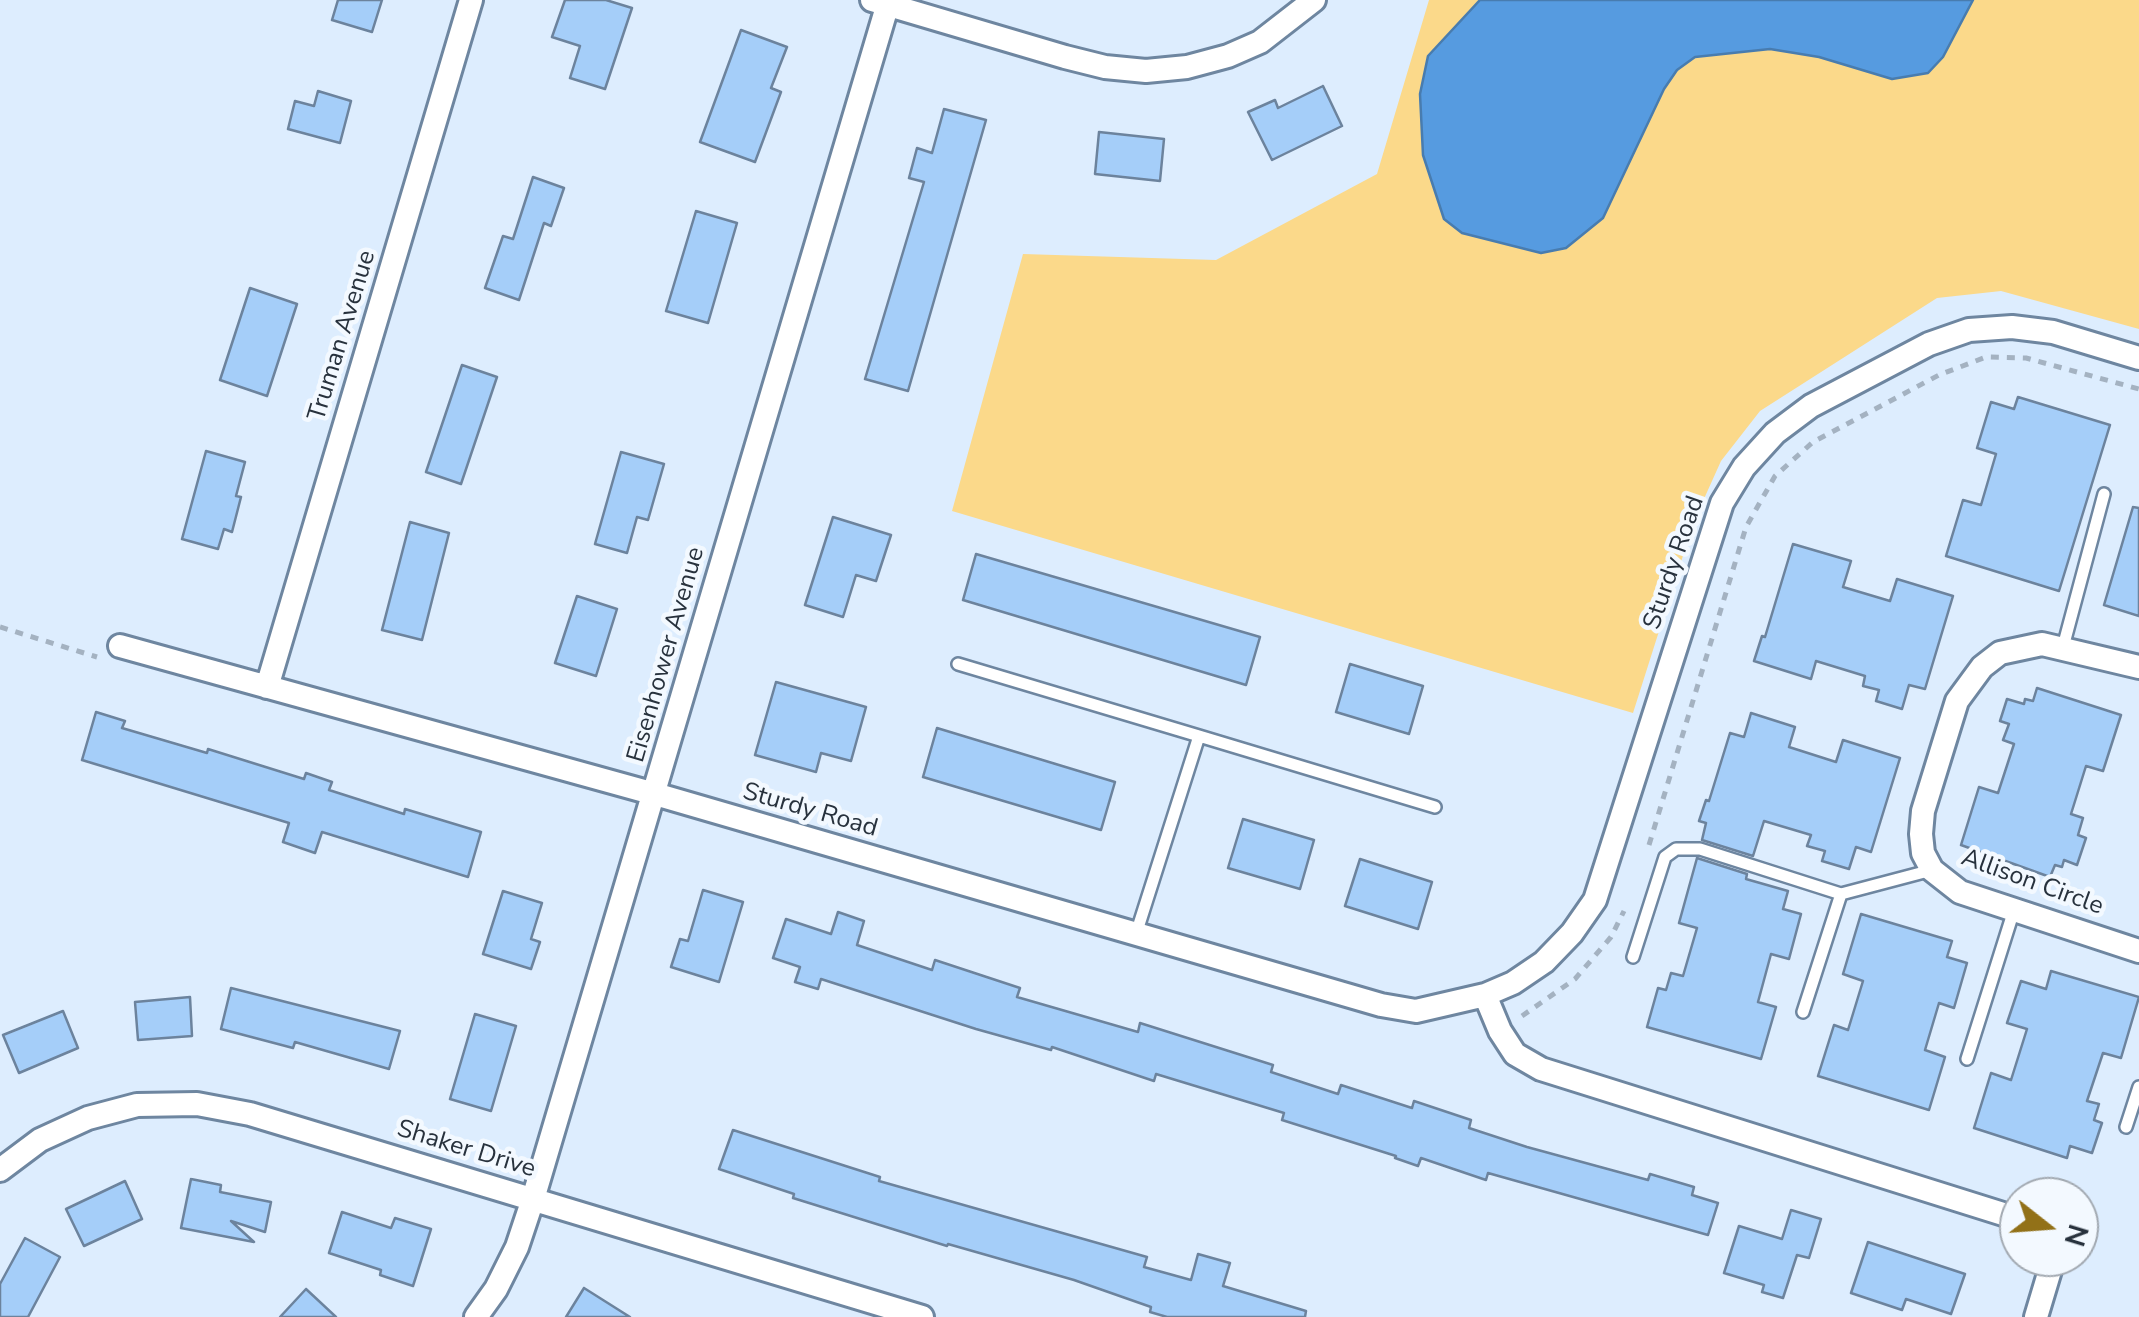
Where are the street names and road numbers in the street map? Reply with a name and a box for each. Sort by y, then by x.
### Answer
street label: Truman Avenue [303,247,383,425]
street label: Sturdy Road [1638,492,1712,634]
street label: Eisenhower Avenue [622,544,712,766]
street label: Sturdy Road [739,777,881,845]
street label: Allison Circle [1957,843,2107,923]
street label: Shaker Drive [393,1115,539,1185]

